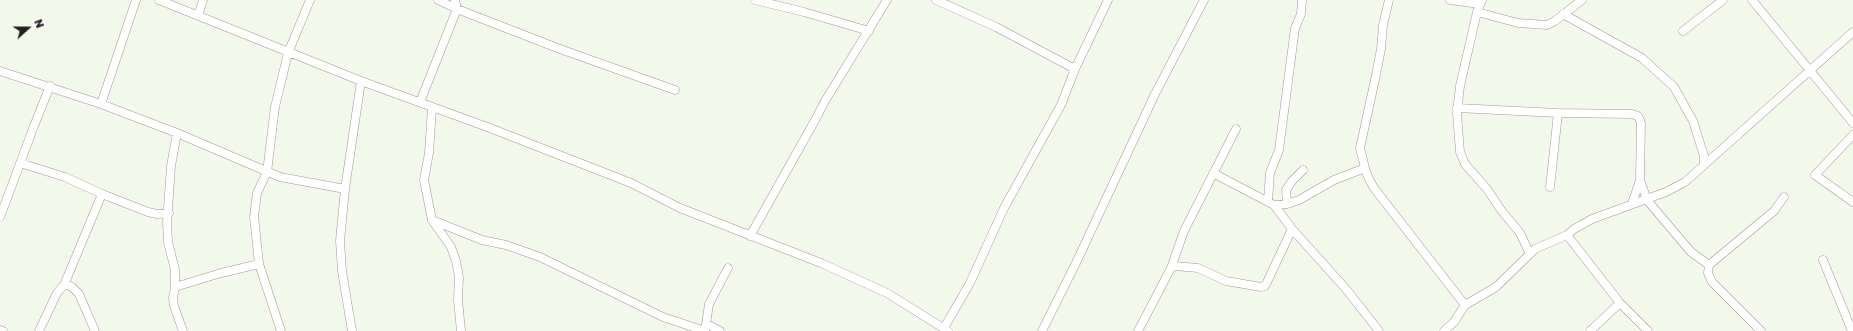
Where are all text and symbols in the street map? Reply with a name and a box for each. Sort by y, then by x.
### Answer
north arrow [8,8,48,48]
text: N [32,17,47,30]

